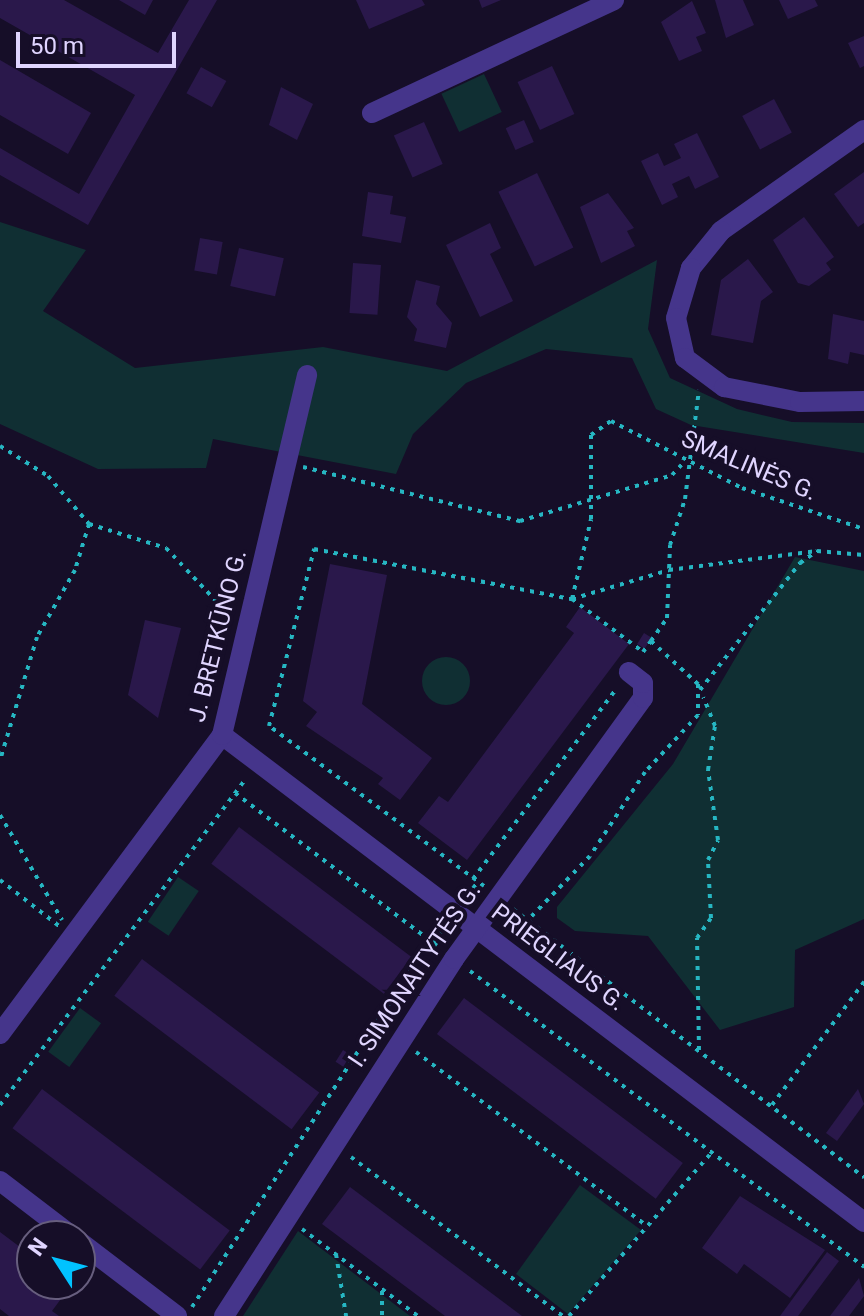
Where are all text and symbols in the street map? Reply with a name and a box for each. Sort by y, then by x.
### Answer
scale bar [20,16,180,66]
text: 50 m [30,32,84,60]
street label: SMALINĖS G. [677,425,821,507]
street label: J. BRETKŪNO G. [183,547,253,725]
street label: I. SIMONAITYTĖS G. [343,877,487,1073]
street label: PRIEGLIAUS G. [485,898,631,1018]
north arrow [16,1220,96,1300]
text: N [23,1233,52,1260]

